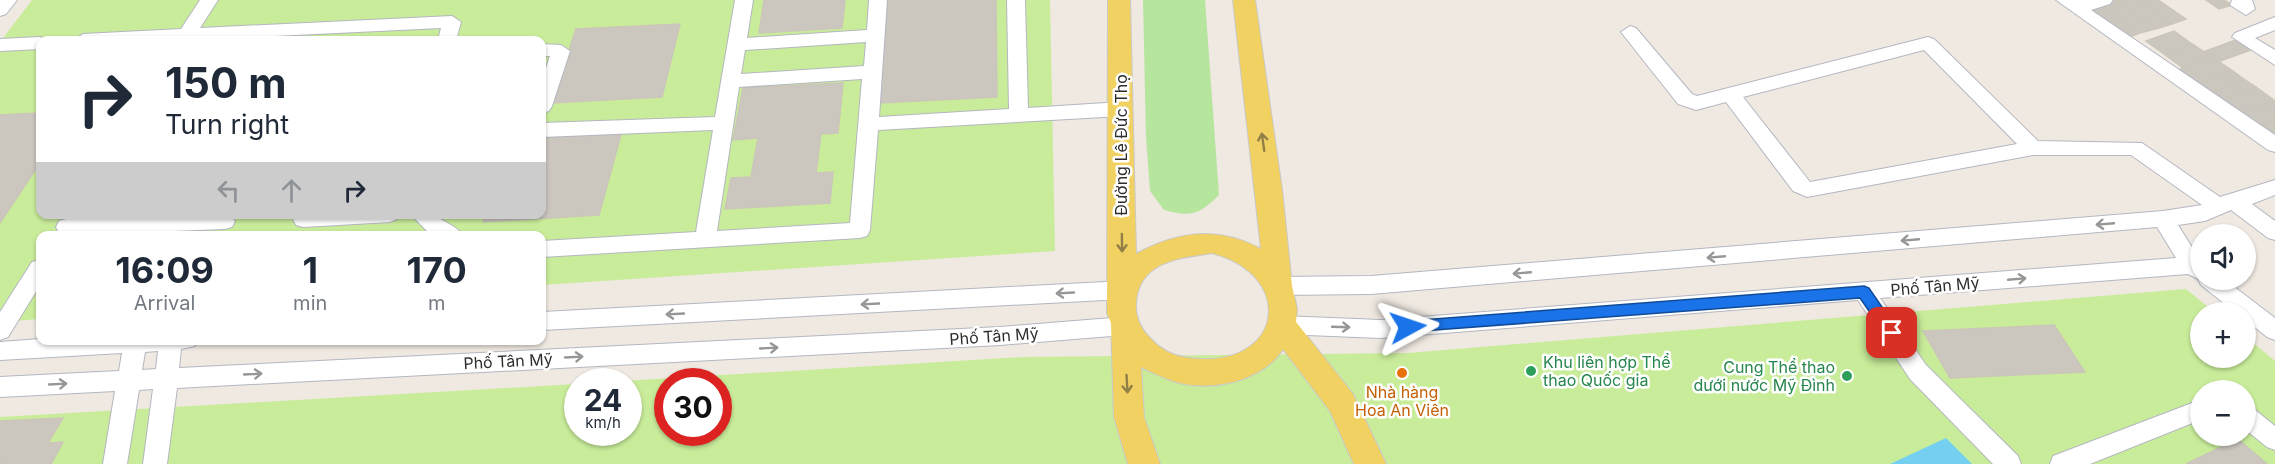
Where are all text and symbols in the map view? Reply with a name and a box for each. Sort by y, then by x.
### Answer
text: 150 m [165,57,287,108]
icon: right [66,60,144,138]
street label: Đường Lê Đức Thọ [1111,74,1131,216]
text: Turn right [165,108,289,141]
one-way arrow [1257,132,1268,152]
icon: left [212,174,245,207]
icon: ahead [275,174,308,207]
icon: right [338,174,371,207]
one-way arrow [2095,219,2115,230]
map controls [2190,224,2256,446]
button: sound [2190,224,2256,290]
one-way arrow [1117,232,1128,252]
one-way arrow [1901,235,1921,246]
text: 16:09 [115,248,214,292]
text: 1 [302,248,318,292]
text: 170 [407,248,467,292]
one-way arrow [1706,251,1726,262]
one-way arrow [1512,268,1532,279]
street label: Phố Tân Mỹ [1890,272,1980,300]
one-way arrow [2006,273,2026,284]
one-way arrow [1055,288,1075,299]
text: Arrival [134,291,195,315]
text: min [293,291,327,315]
text: m [428,291,445,315]
position arrow [1376,295,1440,359]
one-way arrow [861,298,881,309]
button: + [2190,302,2256,368]
pin [1866,307,1917,358]
one-way arrow [666,309,686,320]
icon: arrive [1875,316,1908,349]
one-way arrow [1330,321,1350,333]
street label: Phố Tân Mỹ [949,323,1039,349]
one-way arrow [758,342,778,353]
street label: Phố Tân Mỹ [463,349,553,373]
one-way arrow [563,352,583,363]
place label: Khu liên hợp Thể thao Quốc gia [1543,352,1671,390]
place label: Cung Thể thao dưới nước Mỹ Đình [1694,357,1835,395]
marker: Khu liên hợp Thể thao Quốc gia [1524,364,1538,378]
marker: Nhà hàng Hoa An Viên [1395,366,1409,380]
one-way arrow [243,368,263,379]
speed limit sign: 30 [654,368,732,446]
marker: Cung Thể thao dưới nước Mỹ Đình [1840,369,1854,383]
one-way arrow [1122,374,1133,394]
one-way arrow [48,378,68,389]
button: − [2190,380,2256,446]
text: 24 [584,382,622,418]
place label: Nhà hàng Hoa An Viên [1355,382,1449,420]
text: km/h [585,413,621,432]

